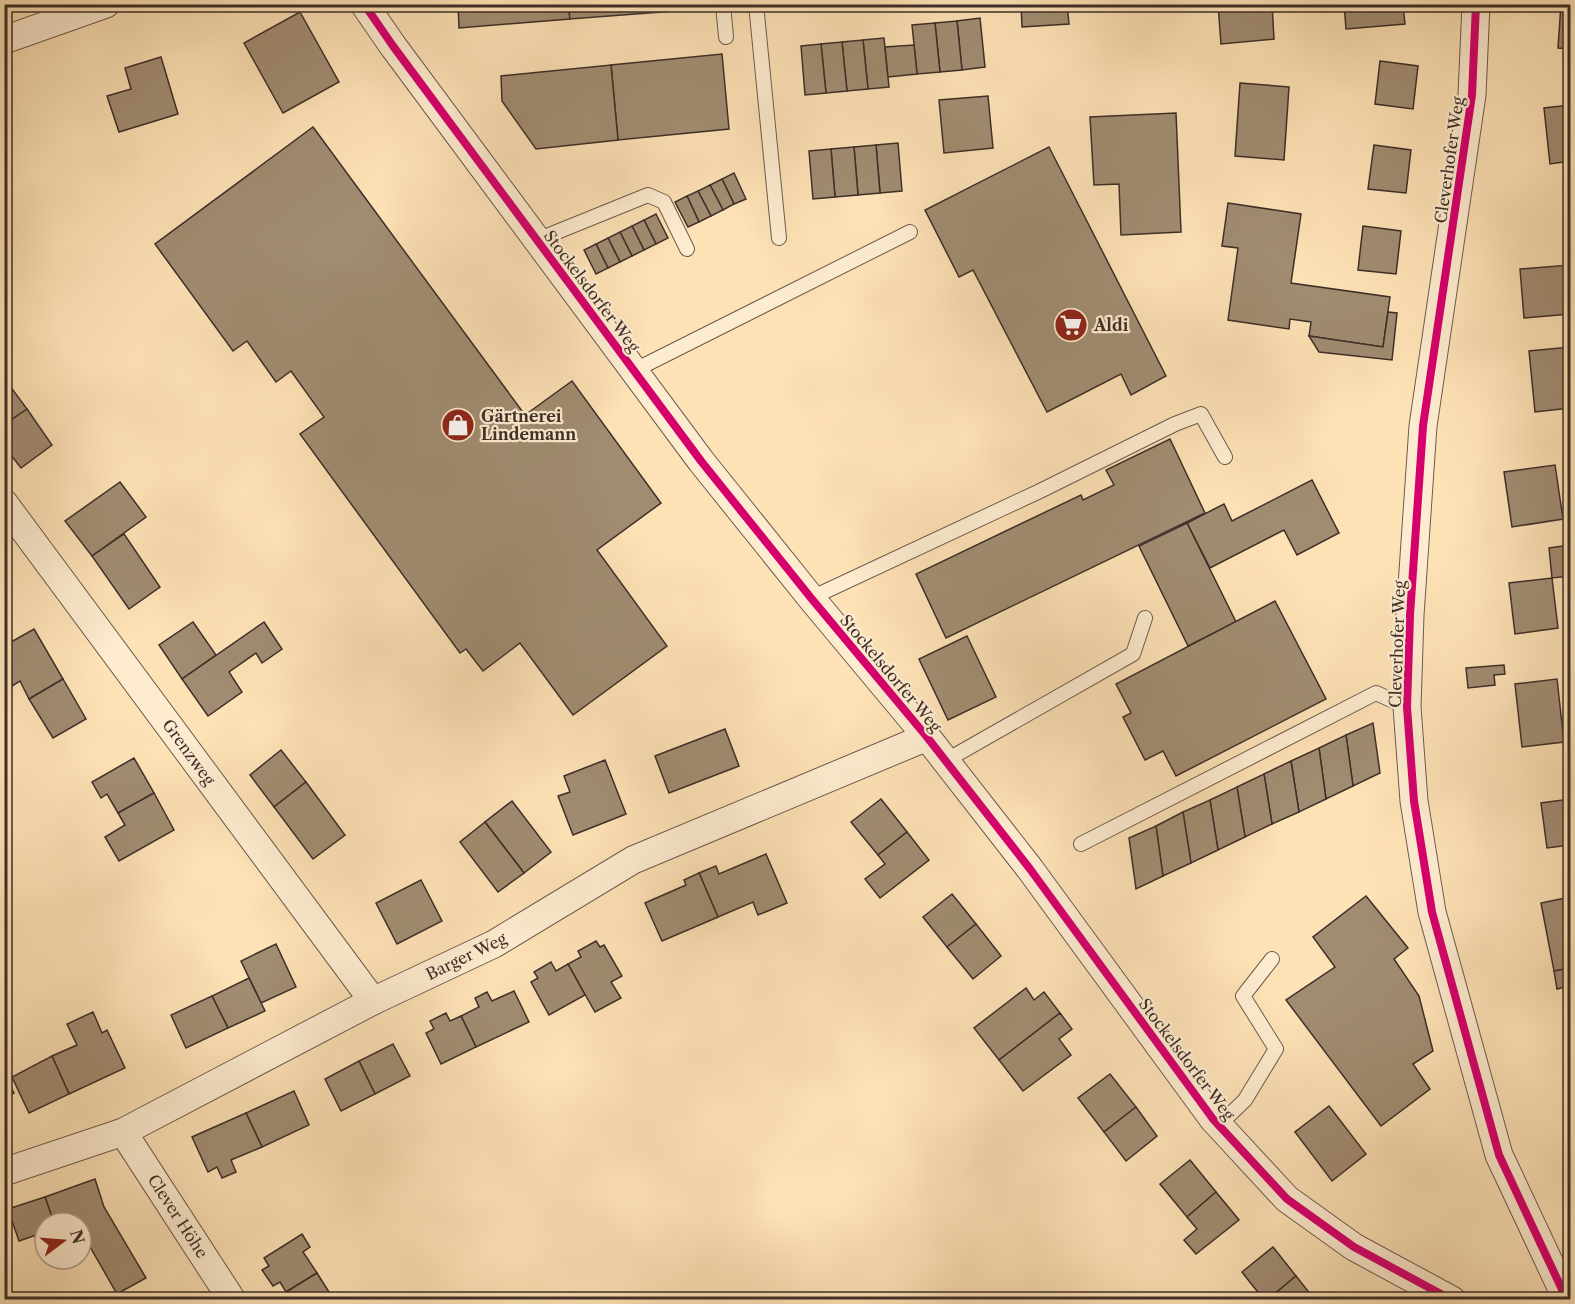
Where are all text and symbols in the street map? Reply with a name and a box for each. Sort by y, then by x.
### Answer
street label: Cleverhofer Weg [1430,95,1468,225]
street label: Stockelsdorfer Weg [540,226,645,356]
supermarket icon: Aldi [1053,307,1089,343]
place label: Aldi [1093,315,1129,335]
place label: Gärtnerei Lindemann [481,406,576,444]
shop icon: Gärtnerei Lindemann [440,407,476,443]
street label: Cleverhofer Weg [1385,579,1409,708]
street label: Stockelsdorfer Weg [836,610,946,736]
street label: Grenzweg [158,715,220,789]
street label: Barger Weg [422,928,510,984]
street label: Stockelsdorfer Weg [1135,994,1240,1124]
street label: Clever Höhe [144,1170,212,1262]
north arrow [33,1211,93,1271]
text: N [66,1227,89,1246]

